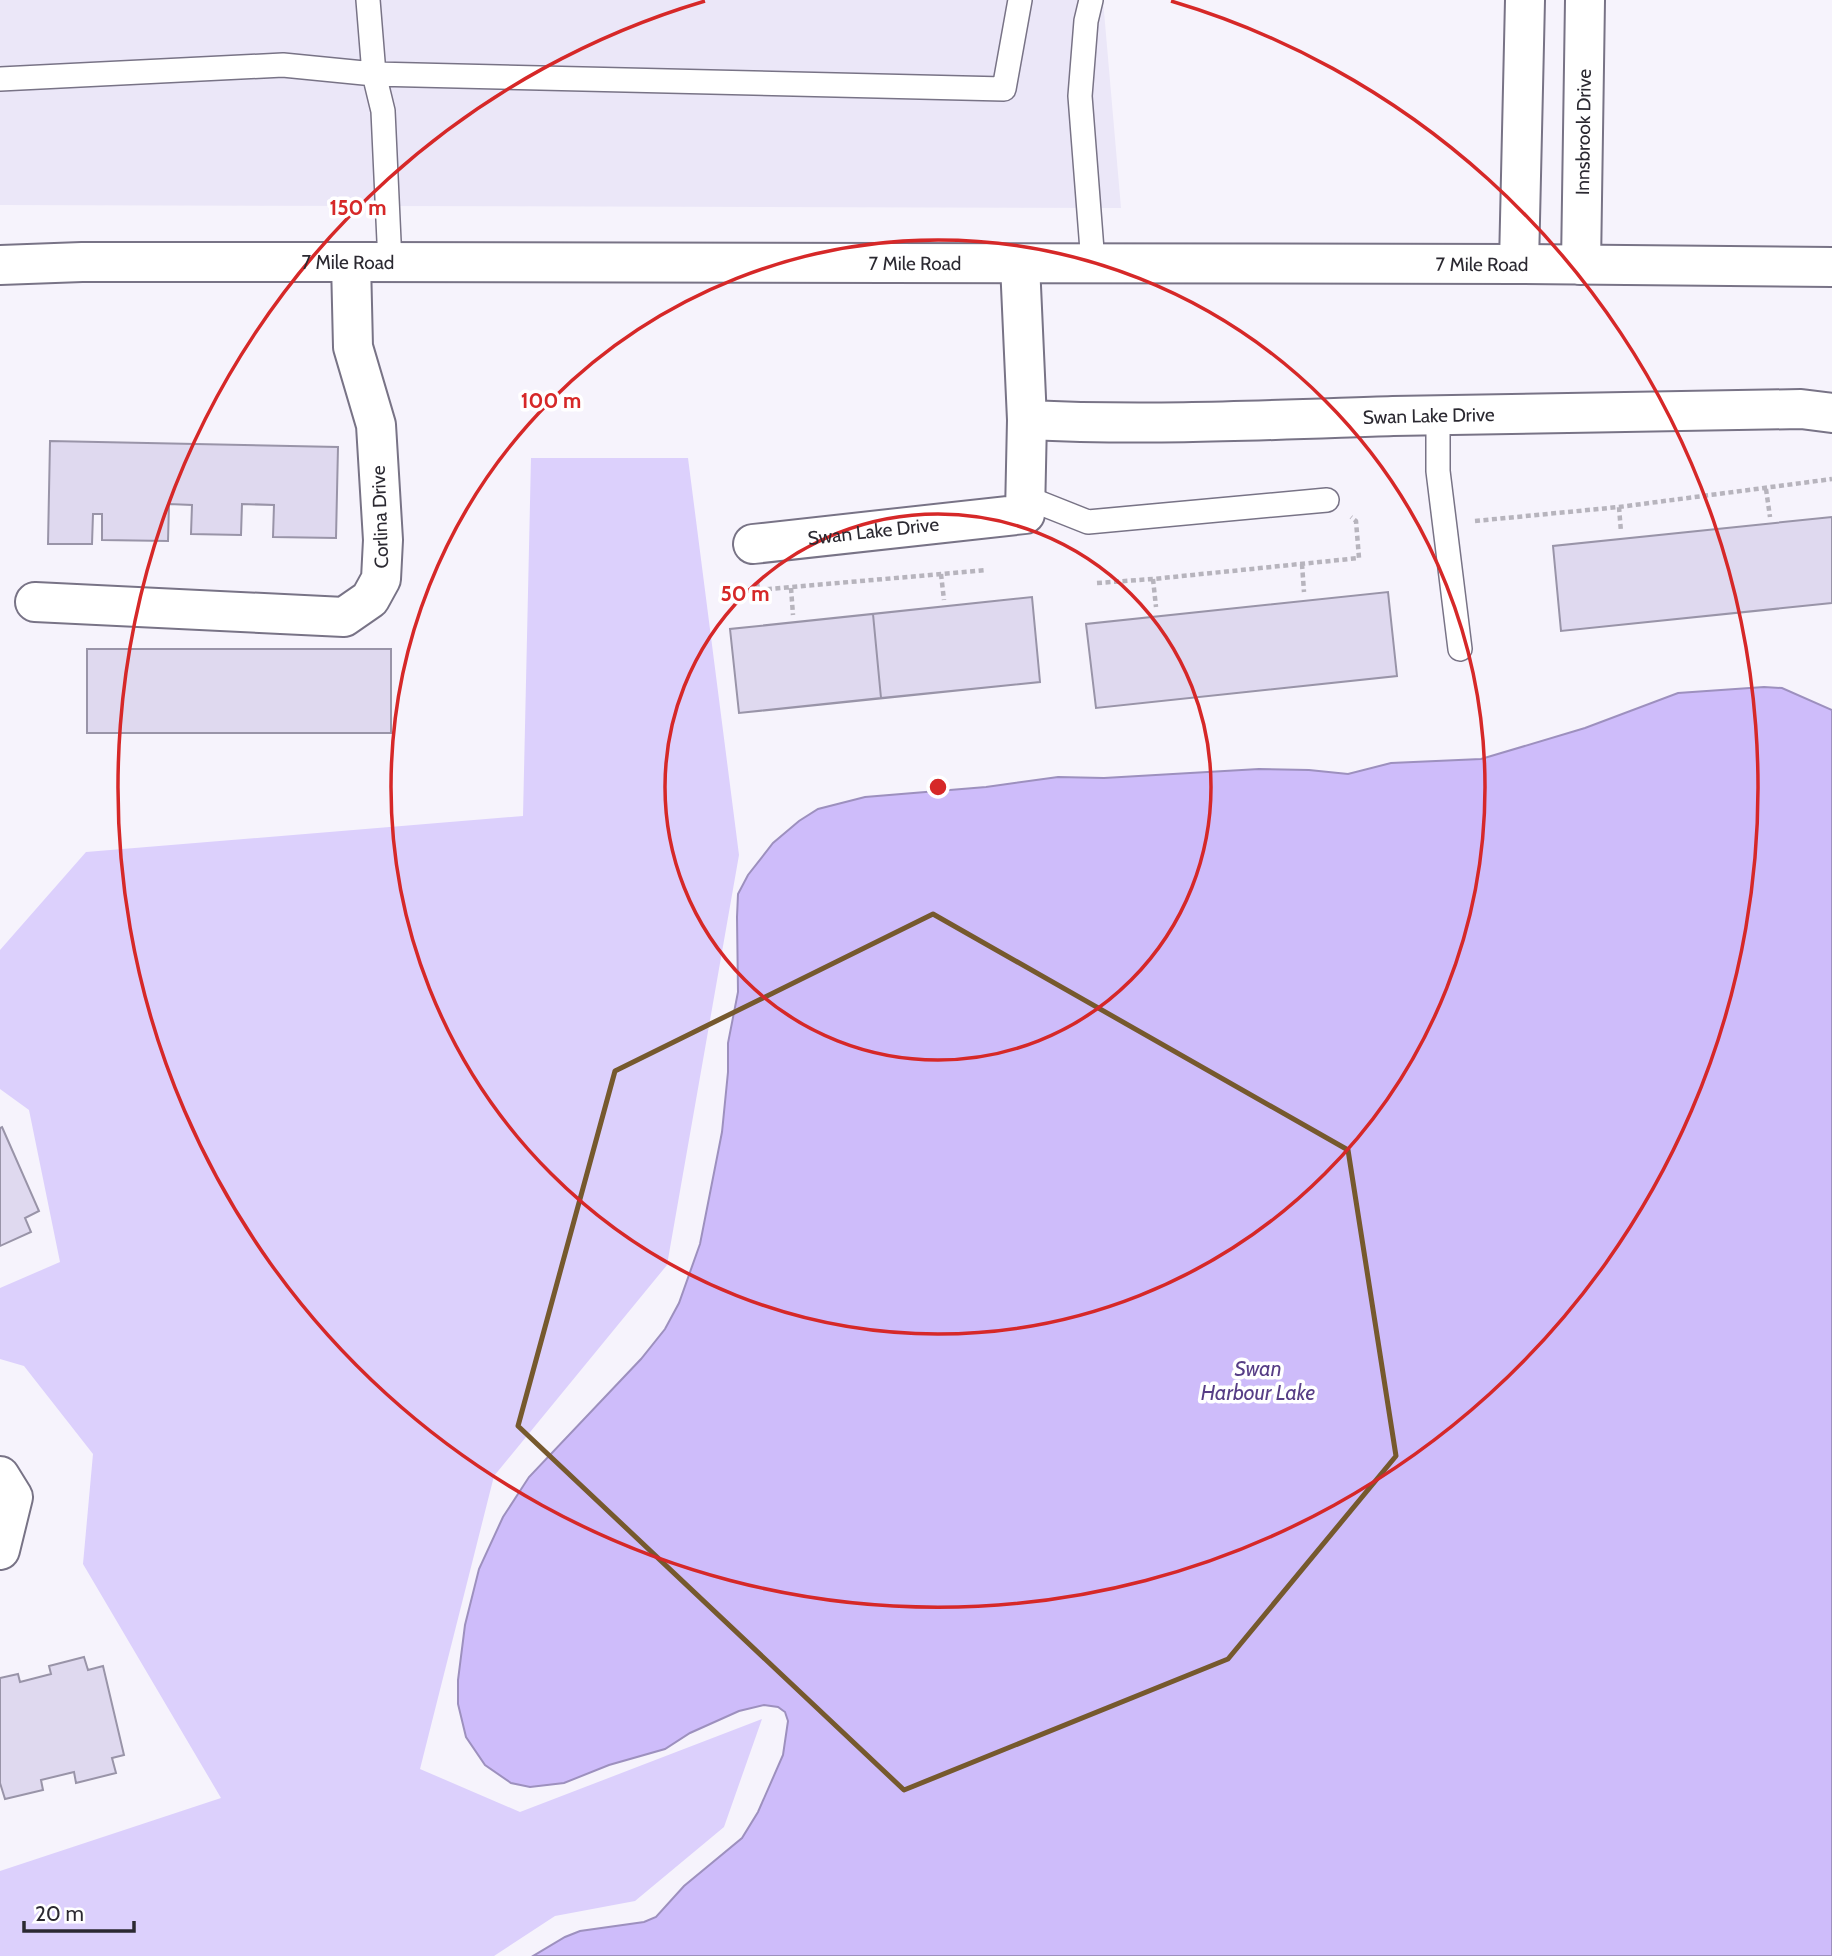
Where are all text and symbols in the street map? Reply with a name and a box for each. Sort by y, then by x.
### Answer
street label: Innsbrook Drive [1571,68,1595,195]
text: 150 m [330,195,386,220]
street label: 7 Mile Road [302,251,394,274]
street label: 7 Mile Road [869,251,961,275]
street label: 7 Mile Road [1436,252,1528,276]
text: 100 m [521,388,581,413]
street label: Swan Lake Drive [1362,403,1495,429]
street label: Corlina Drive [367,465,393,569]
street label: Swan Lake Drive [806,512,940,549]
text: 50 m [720,581,770,606]
centre of rings [926,775,950,799]
water label: Swan Harbour Lake [1201,1356,1316,1405]
scale bar [24,1890,135,1934]
text: 20 m [35,1901,84,1926]

